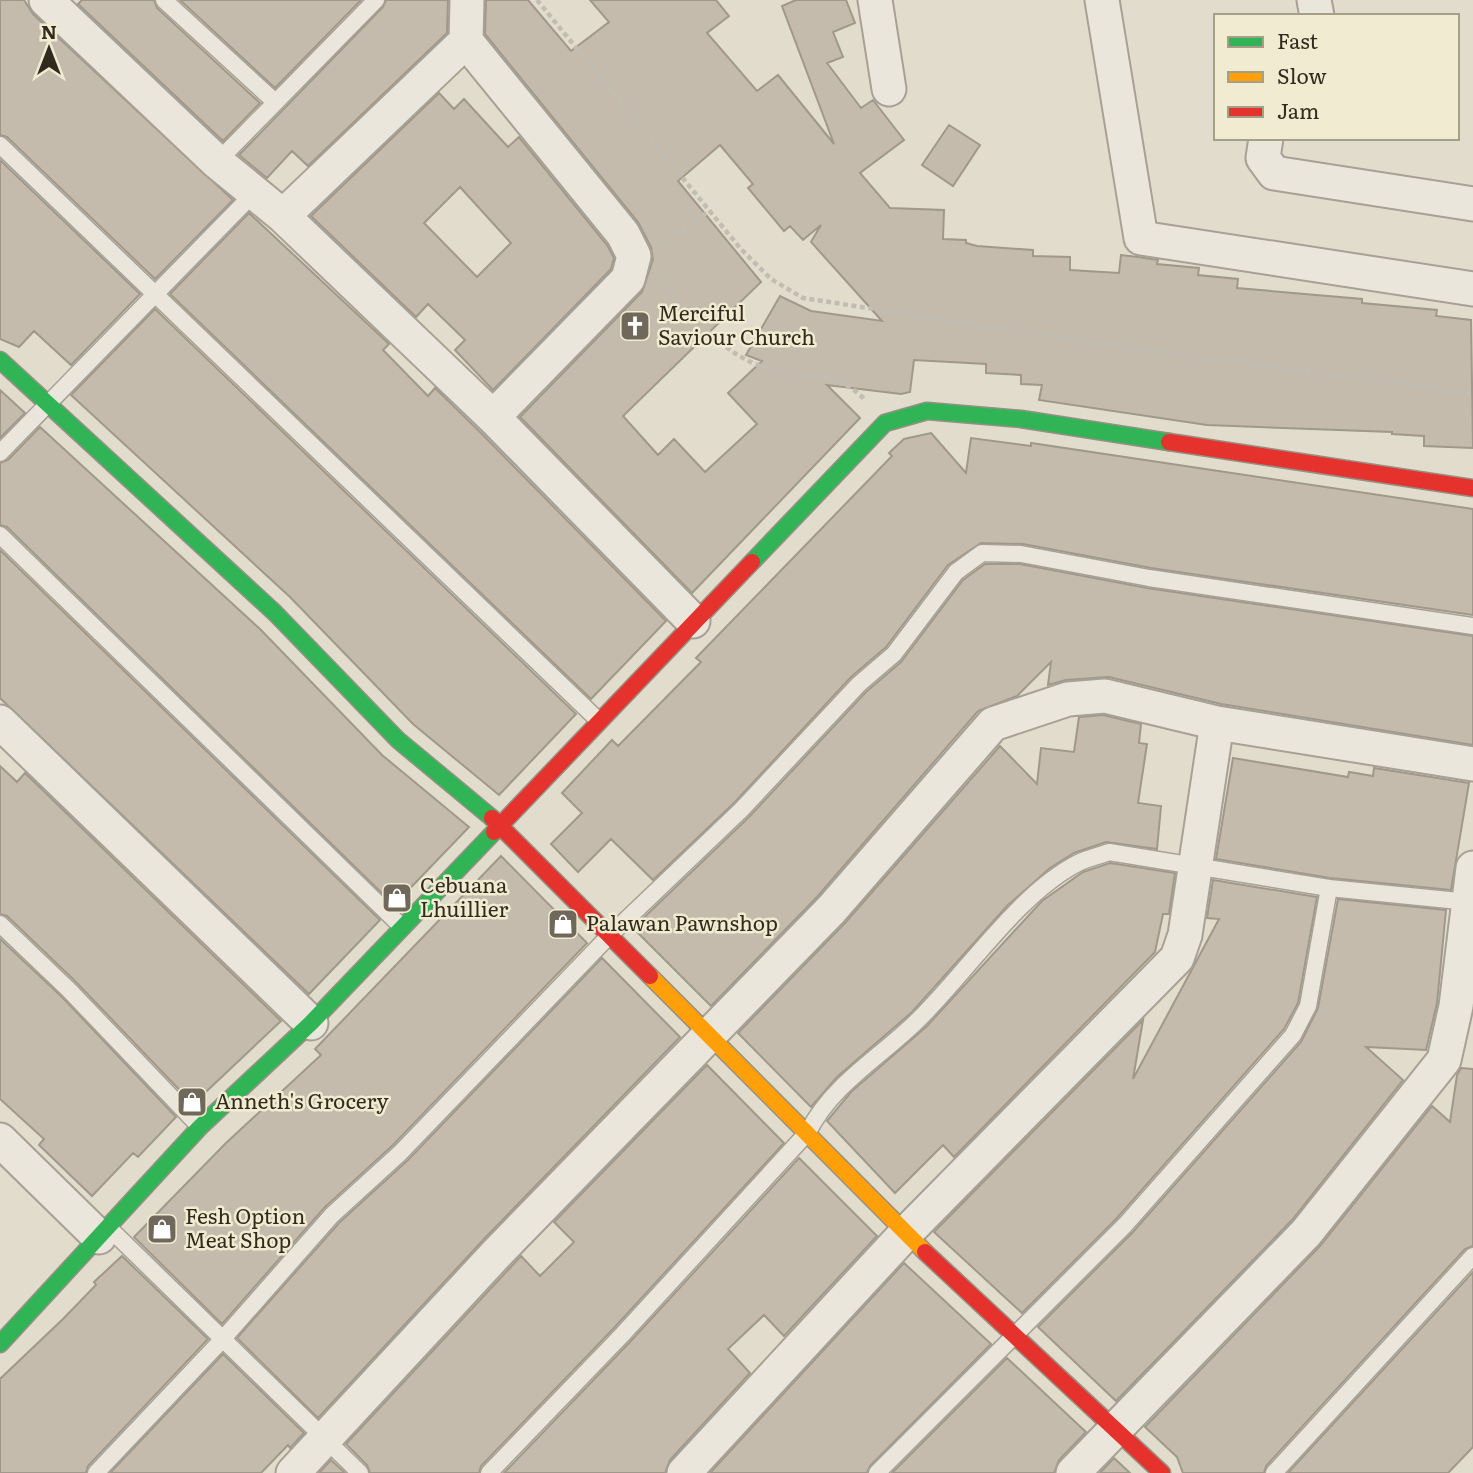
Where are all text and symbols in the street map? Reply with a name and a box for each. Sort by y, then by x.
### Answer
north arrow [14,14,84,84]
legend [1214,14,1459,140]
text: N [41,17,57,45]
text: Fast [1277,24,1318,55]
text: Slow [1277,59,1327,90]
text: Jam [1277,94,1319,125]
place label: Merciful Saviour Church [658,296,815,351]
church icon: Merciful Saviour Church [618,309,652,343]
place label: Cebuana Lhuillier [420,868,508,923]
shop icon: Cebuana Lhuillier [380,881,414,915]
place label: Palawan Pawnshop [586,906,778,937]
shop icon: Palawan Pawnshop [546,907,580,941]
place label: Anneth's Grocery [215,1084,389,1115]
shop icon: Anneth's Grocery [175,1085,209,1119]
place label: Fesh Option Meat Shop [185,1199,305,1254]
shop icon: Fesh Option Meat Shop [145,1212,179,1246]

